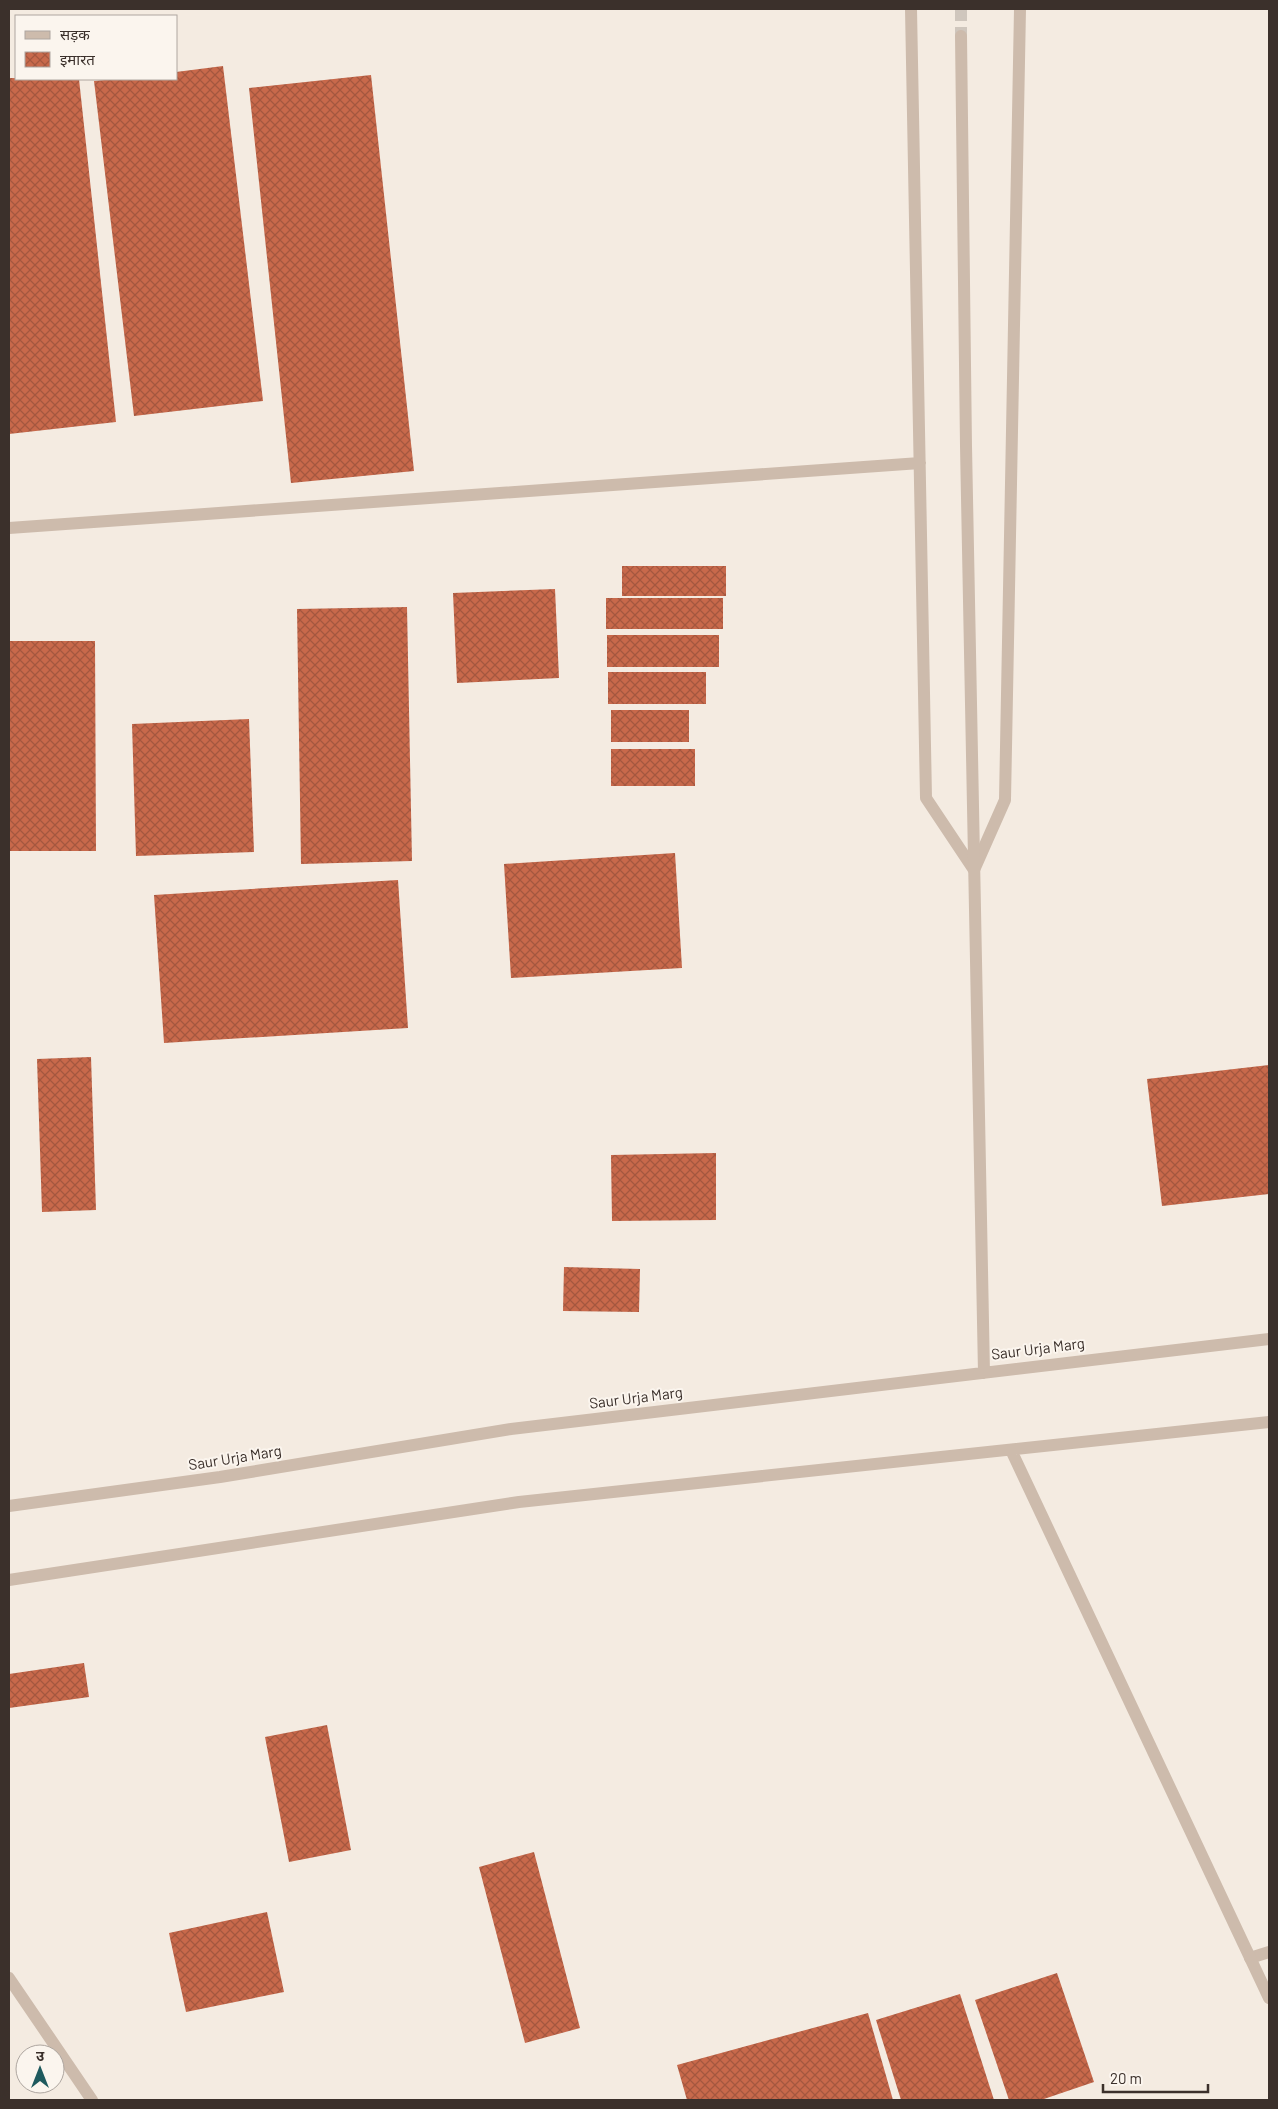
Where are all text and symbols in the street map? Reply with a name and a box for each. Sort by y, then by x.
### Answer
legend [15,15,178,80]
text: सड़क [60,25,90,43]
text: इमारत [60,50,95,68]
street label: Saur Urja Marg [990,1333,1086,1363]
street label: Saur Urja Marg [588,1382,684,1412]
street label: Saur Urja Marg [187,1441,283,1473]
north arrow [15,2044,65,2094]
text: उ [36,2047,45,2064]
scale bar [1103,2062,1208,2094]
text: 20 m [1110,2069,1142,2087]

